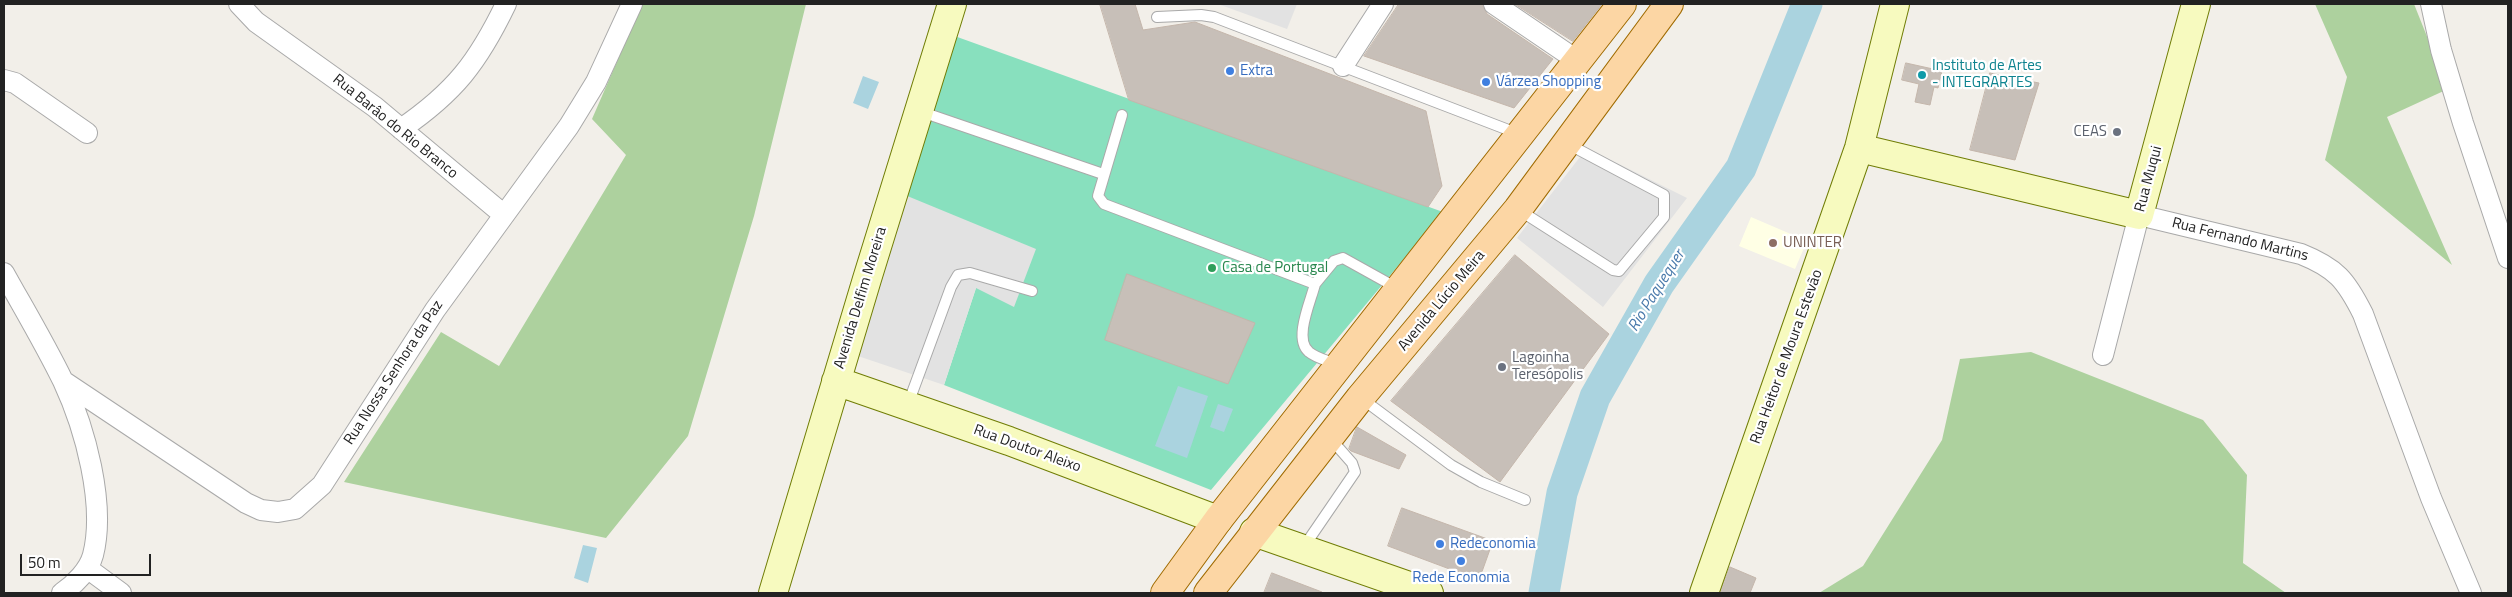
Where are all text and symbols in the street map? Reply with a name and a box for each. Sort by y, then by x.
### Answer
place label: Instituto de Artes - INTEGRARTES [1932,57,2042,92]
place label: Extra [1240,62,1273,80]
marker: Extra [1224,65,1236,77]
marker: Instituto de Artes - INTEGRARTES [1916,69,1928,81]
street label: Rua Barâo do Rio Branco [329,71,461,183]
place label: Várzea Shopping [1496,73,1601,91]
marker: Várzea Shopping [1480,76,1492,88]
place label: CEAS [2074,123,2107,141]
marker: CEAS [2111,126,2123,138]
street label: Rua Muqui [2132,144,2166,214]
street label: Rua Fernando Martins [2170,214,2310,266]
street label: Avenida Delfim Moreira [831,225,891,371]
place label: UNINTER [1783,234,1842,252]
marker: UNINTER [1767,237,1779,249]
street label: Avenida Lúcio Meira [1395,247,1489,355]
water label: Rio Paquequer [1624,247,1690,335]
place label: Casa de Portugal [1222,259,1328,277]
marker: Casa de Portugal [1206,262,1218,274]
street label: Rua Heitor de Moura Estevão [1747,267,1827,447]
street label: Rua Nossa Senhora da Paz [341,297,447,449]
place label: Lagoinha Teresópolis [1512,349,1583,384]
marker: Lagoinha Teresópolis [1496,361,1508,373]
street label: Rua Doutor Aleixo [971,421,1083,477]
place label: Redeconomia [1450,535,1536,553]
marker: Redeconomia [1434,538,1446,550]
scale bar [22,544,154,576]
text: 50 m [28,551,61,574]
marker: Rede Economia [1455,555,1467,567]
place label: Rede Economia [1412,569,1510,587]

